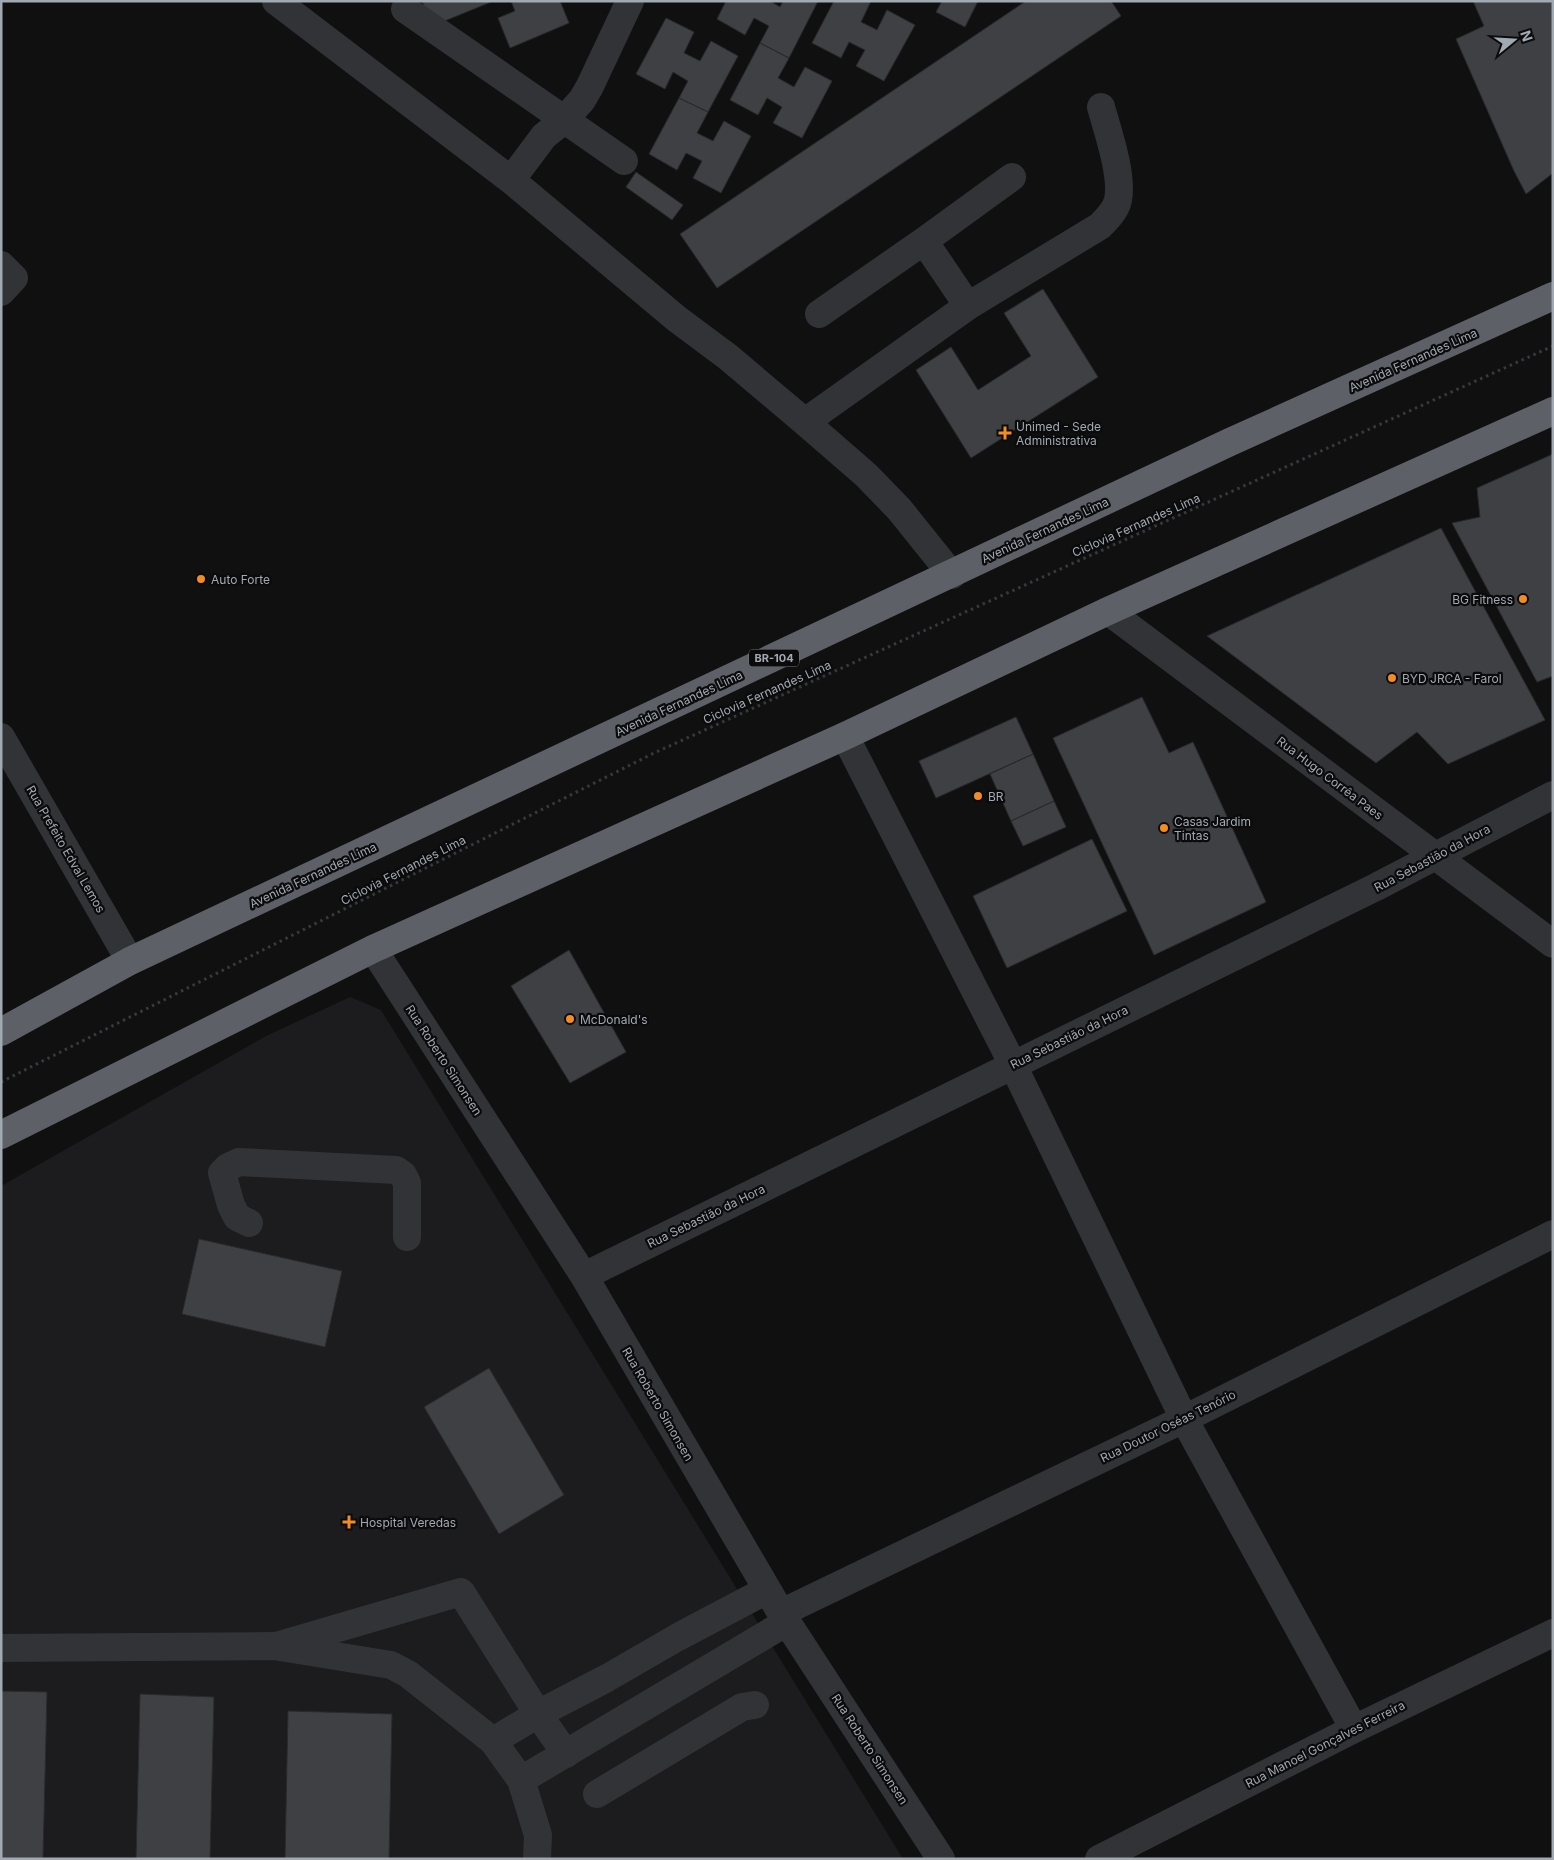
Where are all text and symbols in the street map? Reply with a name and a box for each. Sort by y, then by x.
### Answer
north arrow [1489,15,1539,65]
text: N [1517,28,1537,44]
street label: Avenida Fernandes Lima [1347,325,1479,395]
place label: Unimed - Sede Administrativa [1016,419,1101,448]
marker: Unimed - Sede Administrativa [998,426,1012,440]
street label: Ciclovia Fernandes Lima [1070,490,1202,560]
street label: Avenida Fernandes Lima [979,494,1111,566]
place label: Auto Forte [211,572,270,587]
marker: Auto Forte [195,573,207,585]
place label: BG Fitness [1452,592,1513,607]
marker: BG Fitness [1517,593,1529,605]
road number: BR-104 [749,650,799,666]
street label: Ciclovia Fernandes Lima [701,657,833,727]
street label: Avenida Fernandes Lima [613,667,745,739]
place label: BYD JRCA - Farol [1402,671,1502,686]
marker: BYD JRCA - Farol [1386,672,1398,684]
street label: Rua Hugo Corrêa Paes [1274,733,1386,823]
street label: Rua Prefeito Edval Lemos [23,783,109,915]
place label: BR [988,789,1004,804]
marker: BR [972,790,984,802]
place label: Casas Jardim Tintas [1174,814,1251,843]
street label: Rua Sebastião da Hora [1371,821,1493,895]
marker: Casas Jardim Tintas [1158,822,1170,834]
street label: Ciclovia Fernandes Lima [338,832,468,908]
street label: Avenida Fernandes Lima [247,839,379,911]
street label: Rua Roberto Simonsen [403,1002,485,1118]
street label: Rua Sebastião da Hora [1008,1002,1130,1072]
place label: McDonald's [580,1012,648,1027]
marker: McDonald's [564,1013,576,1025]
street label: Rua Sebastião da Hora [645,1181,767,1251]
street label: Rua Roberto Simonsen [619,1344,697,1464]
street label: Rua Doutor Oséas Tenório [1098,1387,1238,1465]
marker: Hospital Veredas [342,1515,356,1529]
place label: Hospital Veredas [360,1515,456,1530]
street label: Rua Roberto Simonsen [829,1691,911,1807]
street label: Rua Manoel Gonçalves Ferreira [1243,1697,1407,1791]

